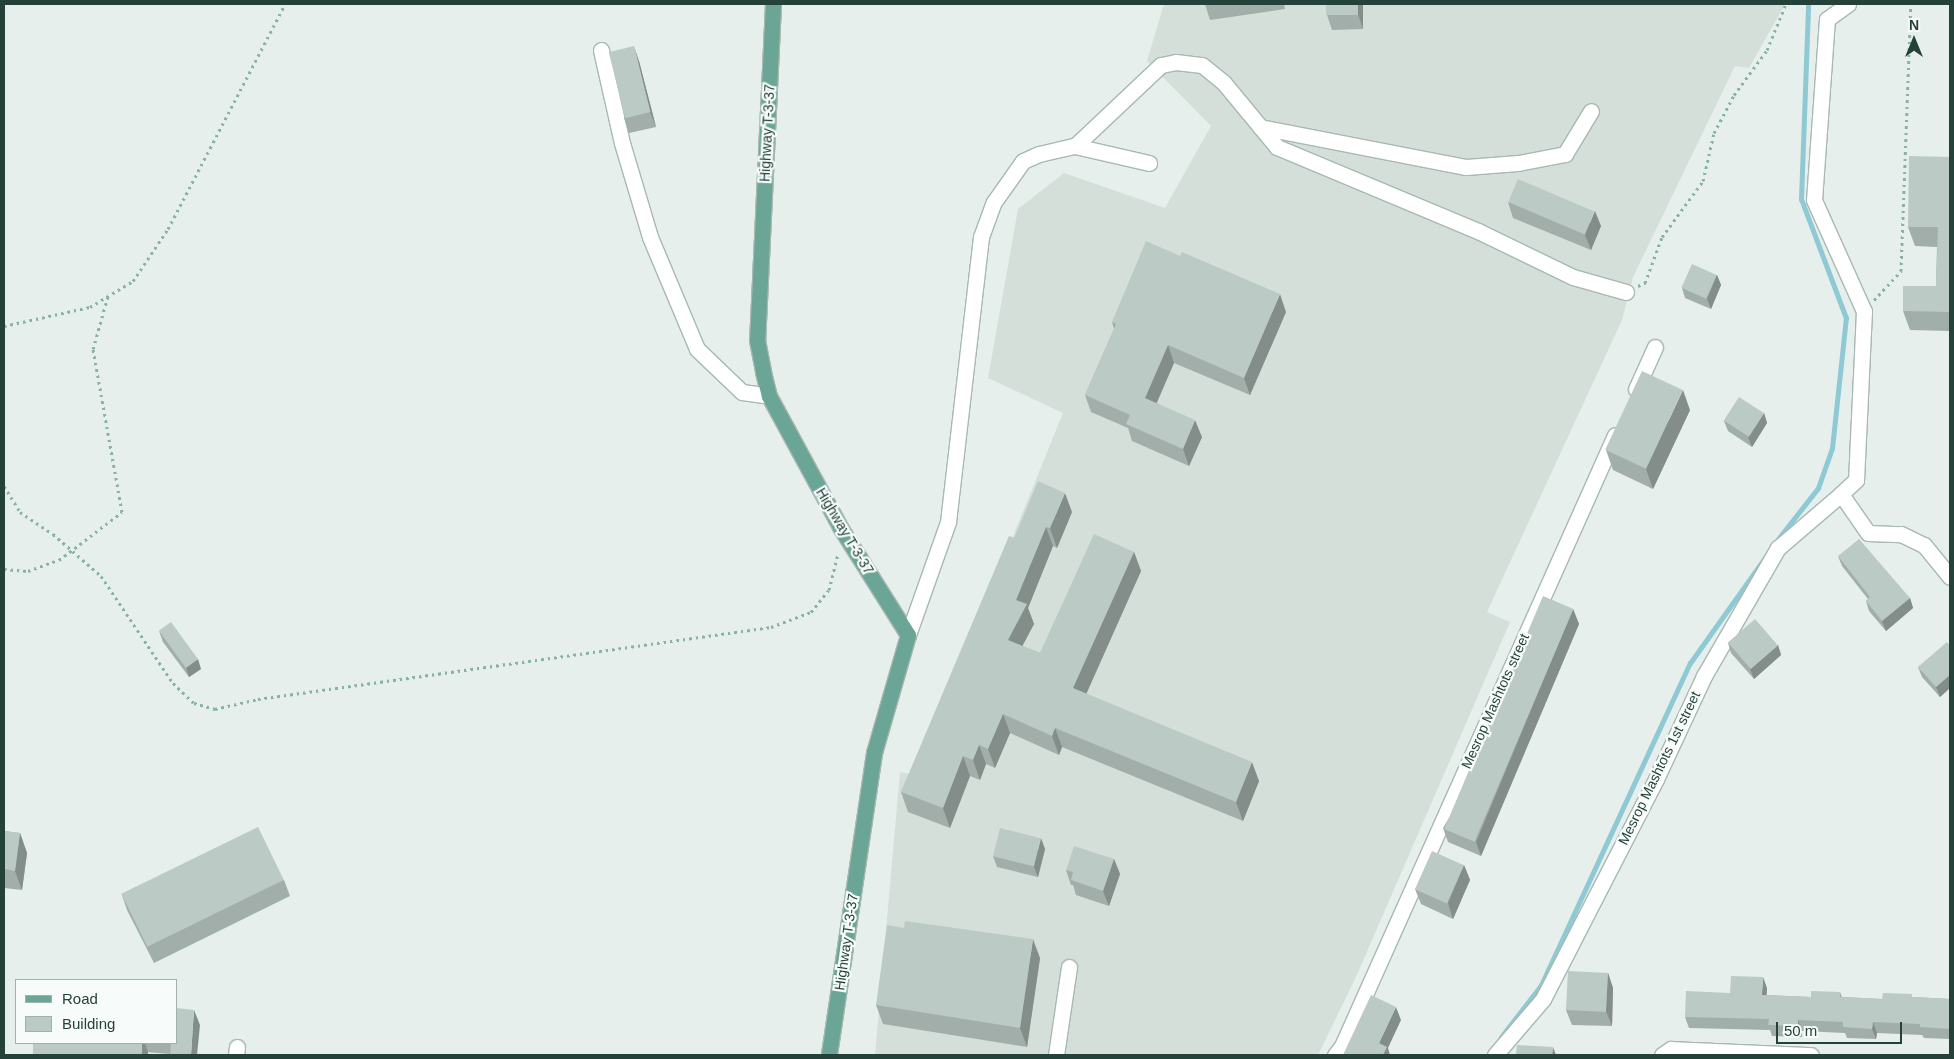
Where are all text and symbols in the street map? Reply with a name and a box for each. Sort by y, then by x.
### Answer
north arrow [1889,15,1939,65]
text: N [1909,17,1919,33]
street label: Highway T-3-37 [756,84,778,182]
street label: Highway T-3-37 [813,485,877,577]
street label: Mesrop Mashtots street [1458,631,1532,771]
street label: Mesrop Mashtots 1st street [1614,688,1704,848]
street label: Highway T-3-37 [831,892,861,992]
legend [15,979,178,1044]
text: Road [62,990,98,1007]
scale bar [1779,1012,1905,1044]
text: Building [62,1015,115,1032]
text: 50 m [1784,1022,1817,1039]

